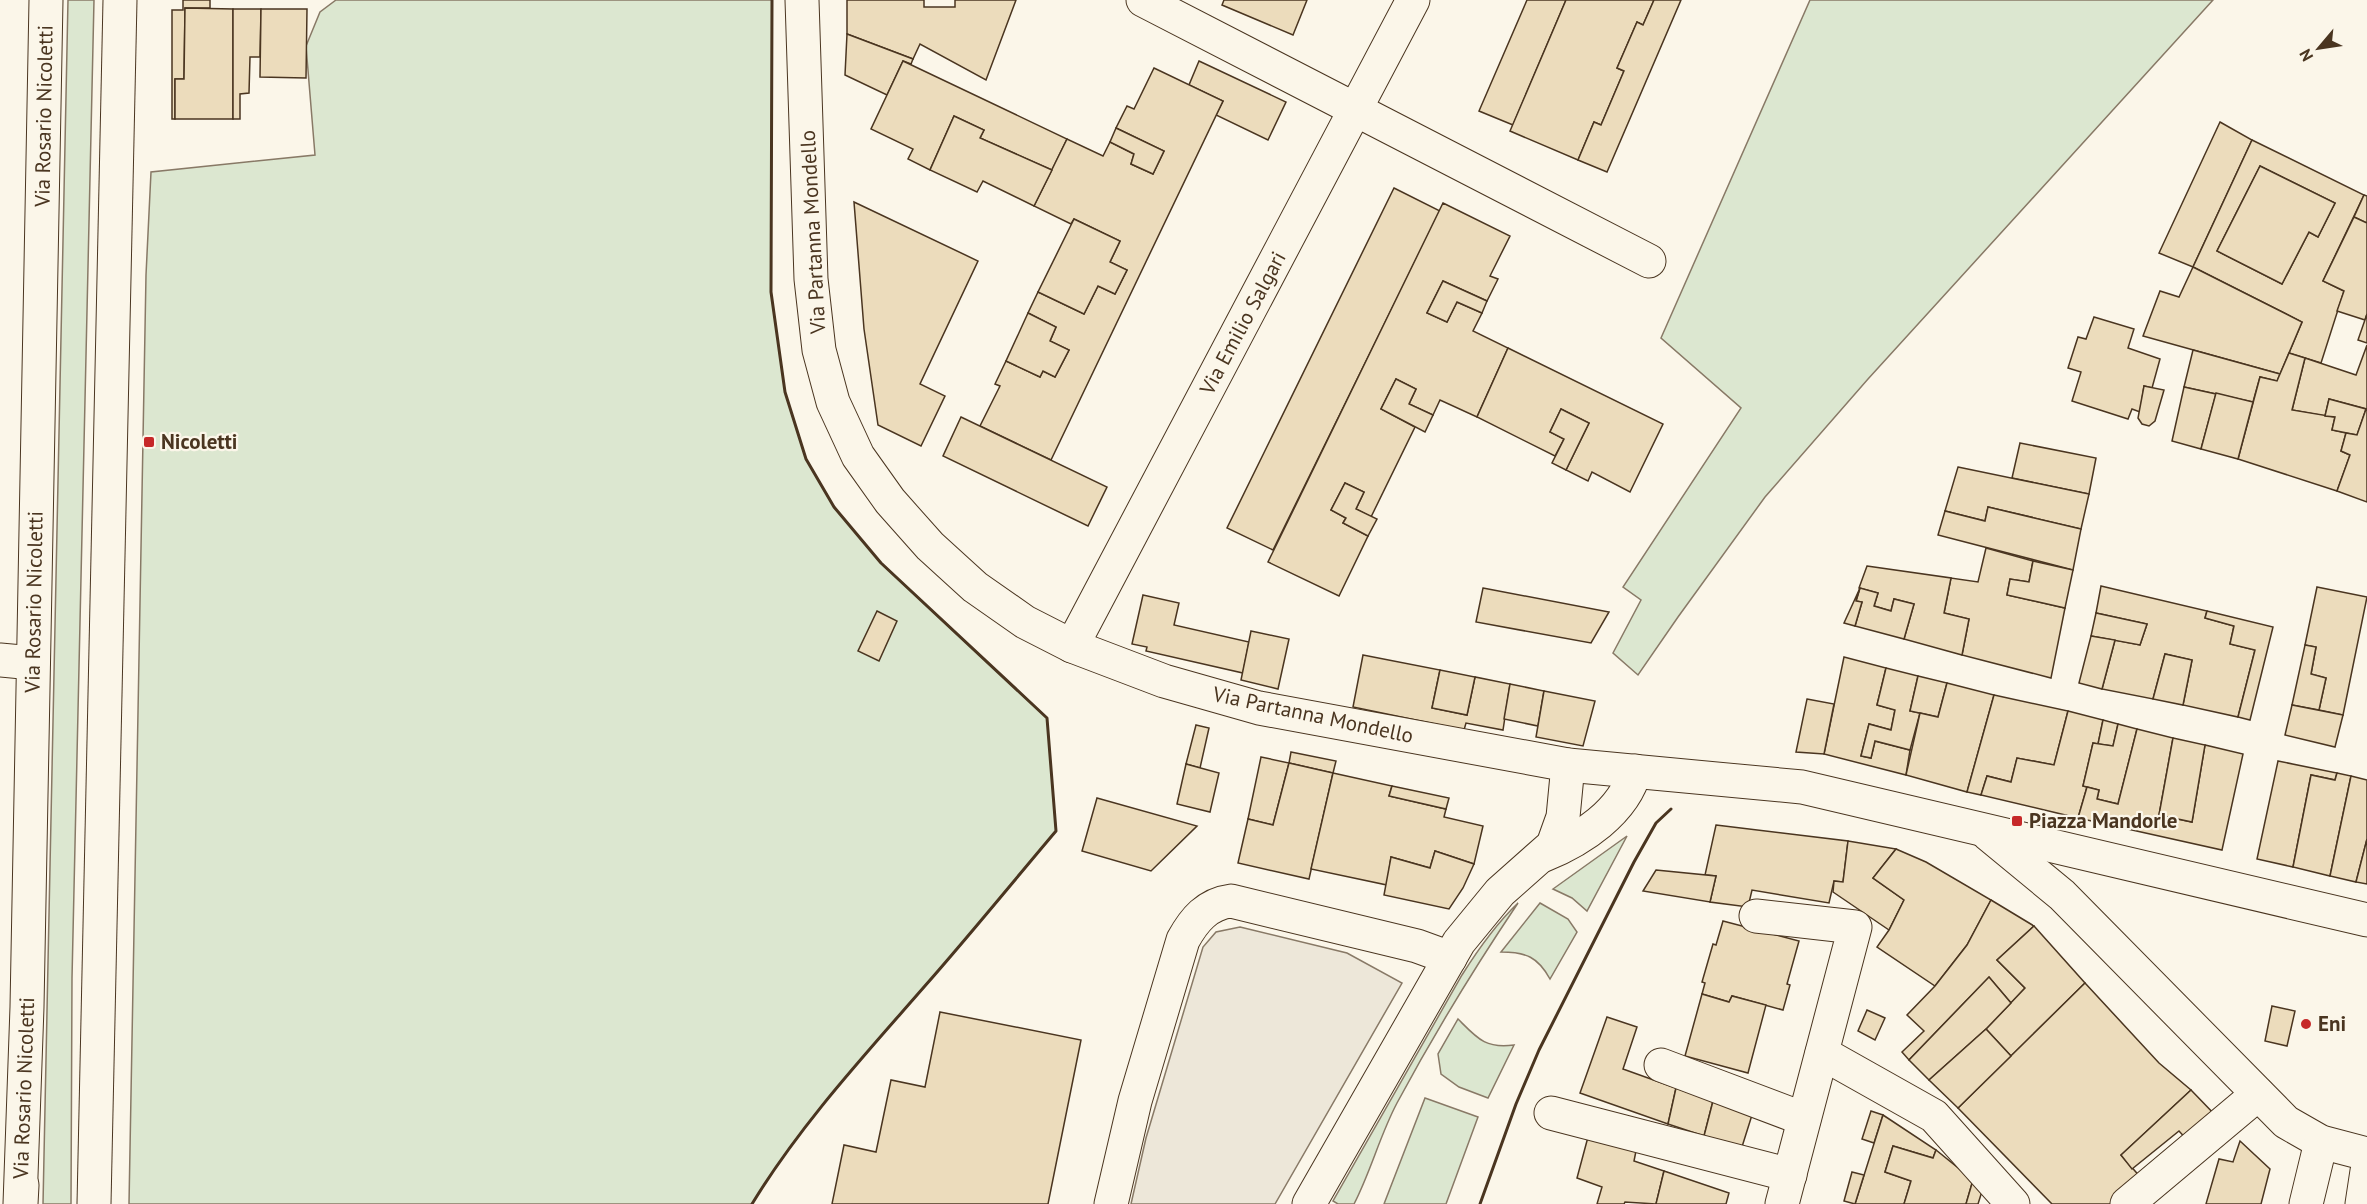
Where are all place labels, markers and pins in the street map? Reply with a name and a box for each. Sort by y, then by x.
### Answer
place label: Nicoletti [161,428,237,455]
marker: Nicoletti [142,435,156,449]
place label: Piazza Mandorle [2029,807,2178,834]
marker: Piazza Mandorle [2010,814,2024,828]
place label: Eni [2318,1010,2346,1037]
marker: Eni [2299,1017,2313,1031]

